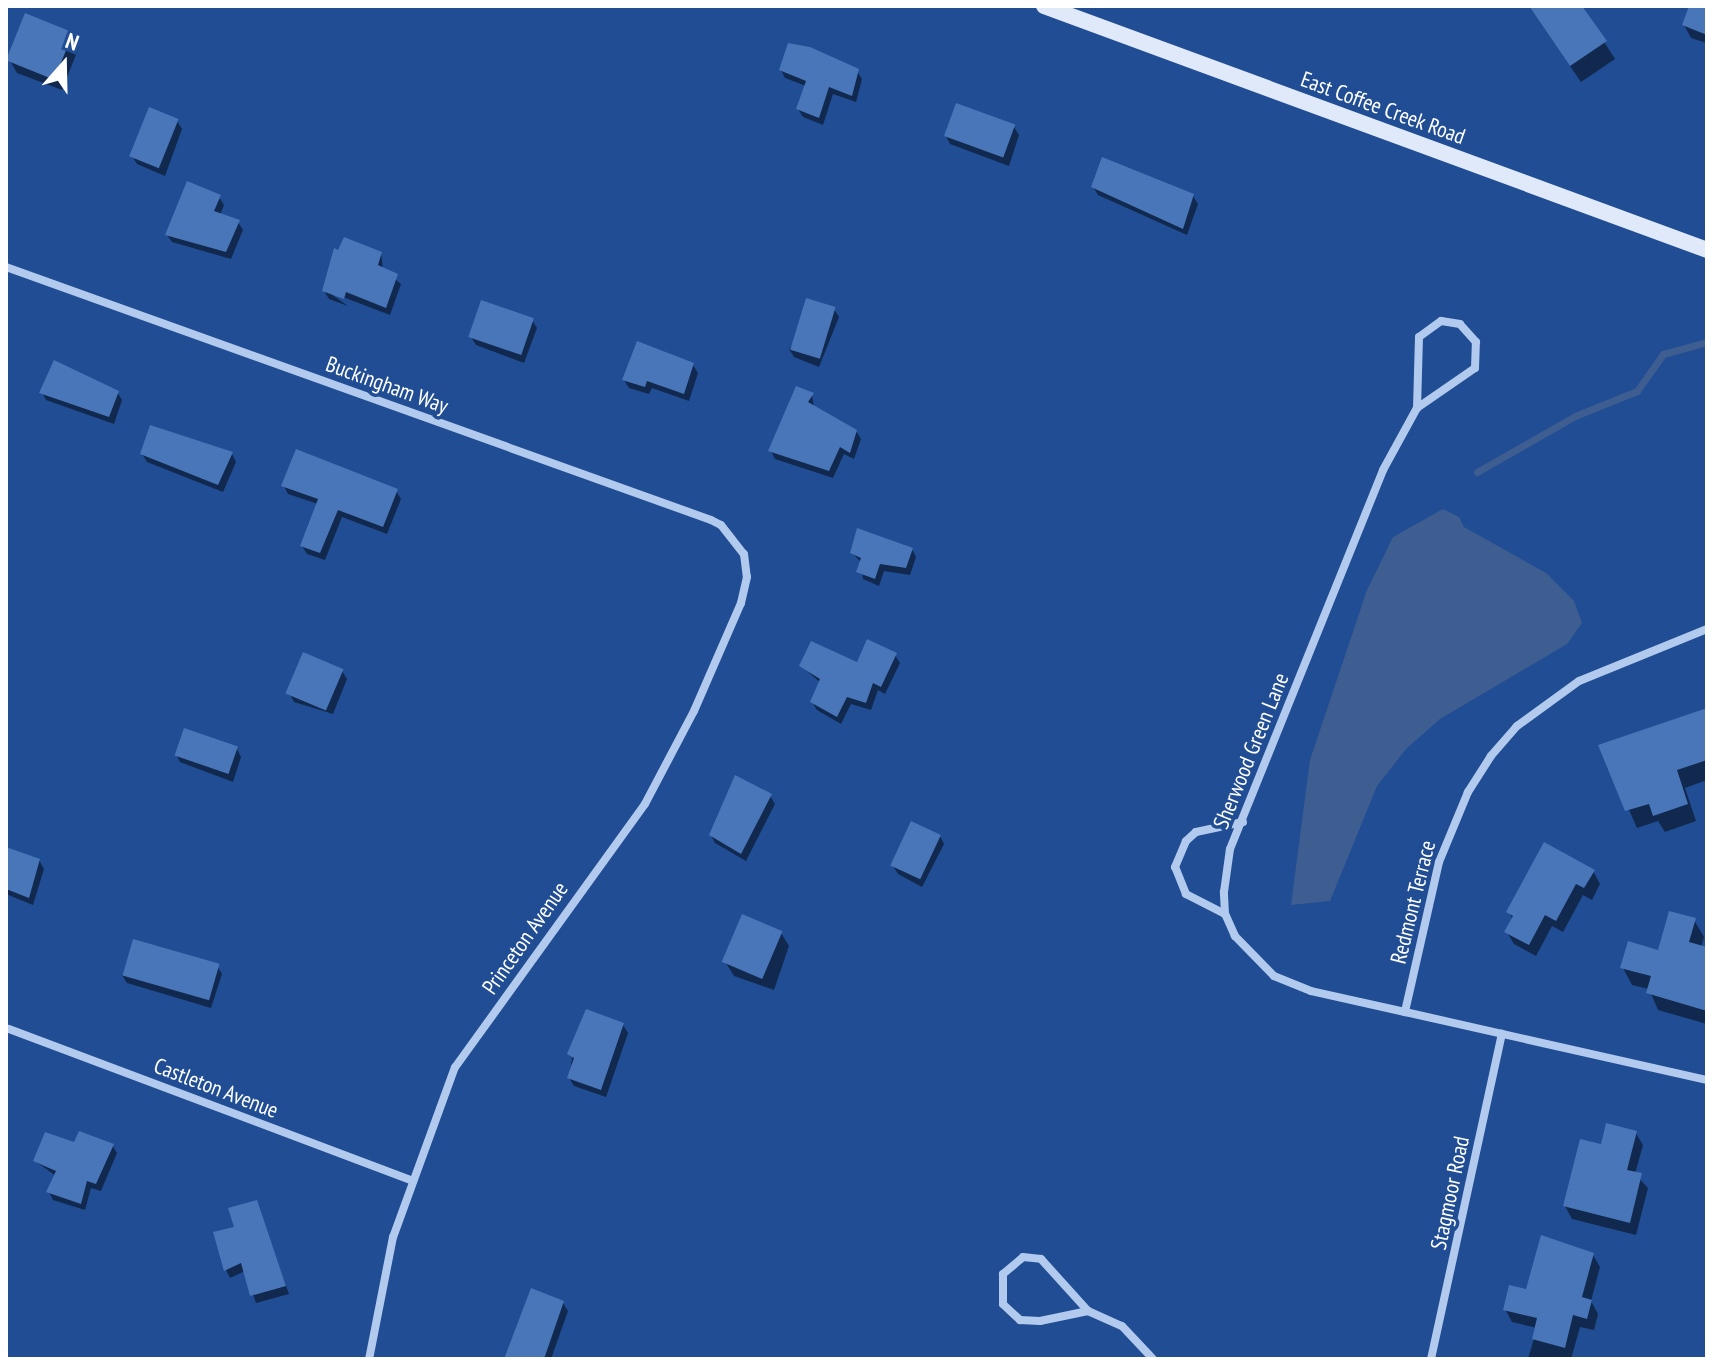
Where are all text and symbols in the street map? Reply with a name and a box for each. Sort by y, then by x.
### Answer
north arrow [24,24,104,104]
text: N [62,26,83,57]
street label: East Coffee Creek Road [1297,66,1469,150]
street label: Buckingham Way [322,351,452,419]
street label: Sherwood Green Lane [1208,669,1294,833]
street label: Redmont Terrace [1385,837,1441,967]
street label: Princeton Avenue [476,876,574,1000]
street label: Castleton Avenue [150,1052,282,1124]
street label: Stagmoor Road [1425,1134,1475,1252]

